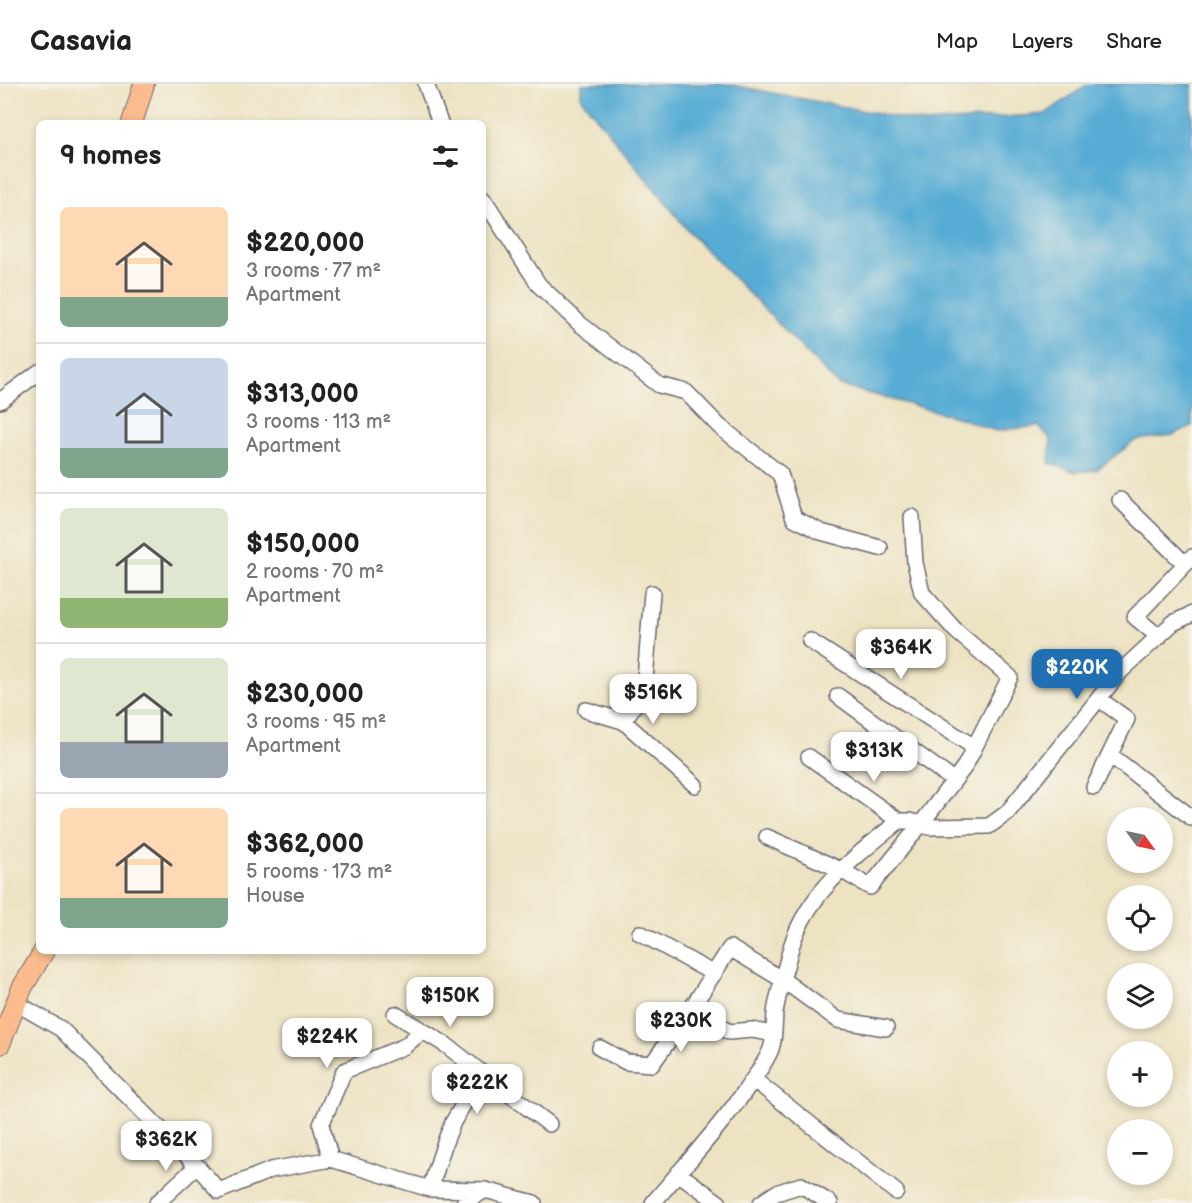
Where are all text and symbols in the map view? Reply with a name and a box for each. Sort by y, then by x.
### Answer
text: Casavia [30,25,132,58]
text: Map [936,29,978,54]
text: Layers [1011,29,1073,54]
text: Share [1106,29,1162,54]
icon: filters [429,140,462,173]
text: 9 homes [60,141,161,172]
text: $220,000 [246,228,364,259]
icon: home [108,231,180,303]
text: 3 rooms · 77 m² [246,259,381,283]
text: Apartment [246,283,341,307]
text: $313,000 [246,379,359,410]
icon: home [108,382,180,454]
text: 3 rooms · 113 m² [246,410,391,434]
text: Apartment [246,434,341,458]
text: $150,000 [246,529,360,560]
icon: home [108,532,180,604]
text: 2 rooms · 70 m² [246,560,384,584]
text: Apartment [246,584,341,608]
pin: $364K [859,629,943,680]
text: $364K [870,636,932,660]
pin: $220K [1035,649,1119,700]
text: $220K [1046,656,1108,680]
pin: $516K [611,674,695,725]
text: $230,000 [246,679,364,710]
text: $516K [624,681,682,705]
icon: home [108,682,180,754]
text: 3 rooms · 95 m² [246,710,386,734]
pin: $313K [832,732,916,783]
text: Apartment [246,734,341,758]
text: $313K [845,739,903,763]
north arrow [1107,807,1173,873]
map controls [1107,807,1173,1185]
text: $362,000 [246,829,364,860]
icon: home [108,832,180,904]
text: 5 rooms · 173 m² [246,860,392,884]
text: House [246,884,305,908]
button: locate [1107,885,1173,951]
button: layers [1107,963,1173,1029]
pin: $150K [408,977,492,1028]
text: $150K [420,984,480,1008]
pin: $230K [639,1002,723,1053]
text: $230K [650,1009,712,1033]
pin: $224K [285,1018,369,1069]
text: $224K [296,1025,358,1049]
button: + [1107,1041,1173,1107]
pin: $222K [435,1064,519,1115]
text: $222K [446,1071,508,1095]
button: − [1107,1119,1173,1185]
pin: $362K [124,1121,208,1172]
text: $362K [135,1128,197,1152]

